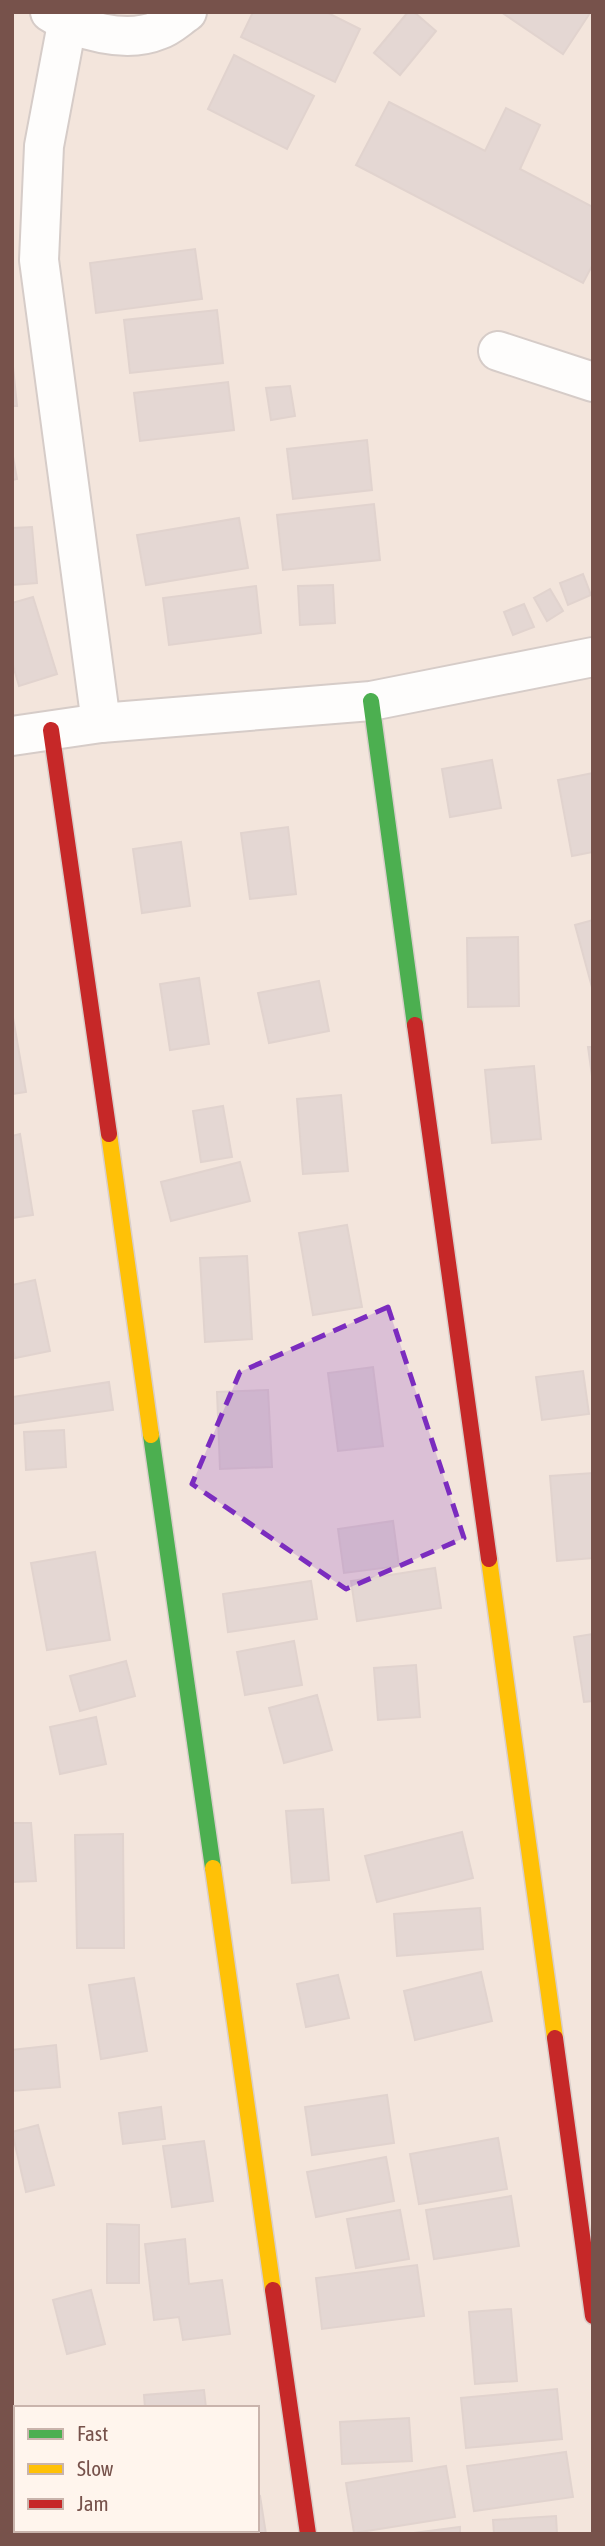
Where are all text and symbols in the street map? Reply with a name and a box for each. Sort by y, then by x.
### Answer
legend [14,2406,259,2532]
text: Fast [77,2421,108,2445]
text: Slow [77,2456,114,2480]
text: Jam [77,2491,109,2515]

